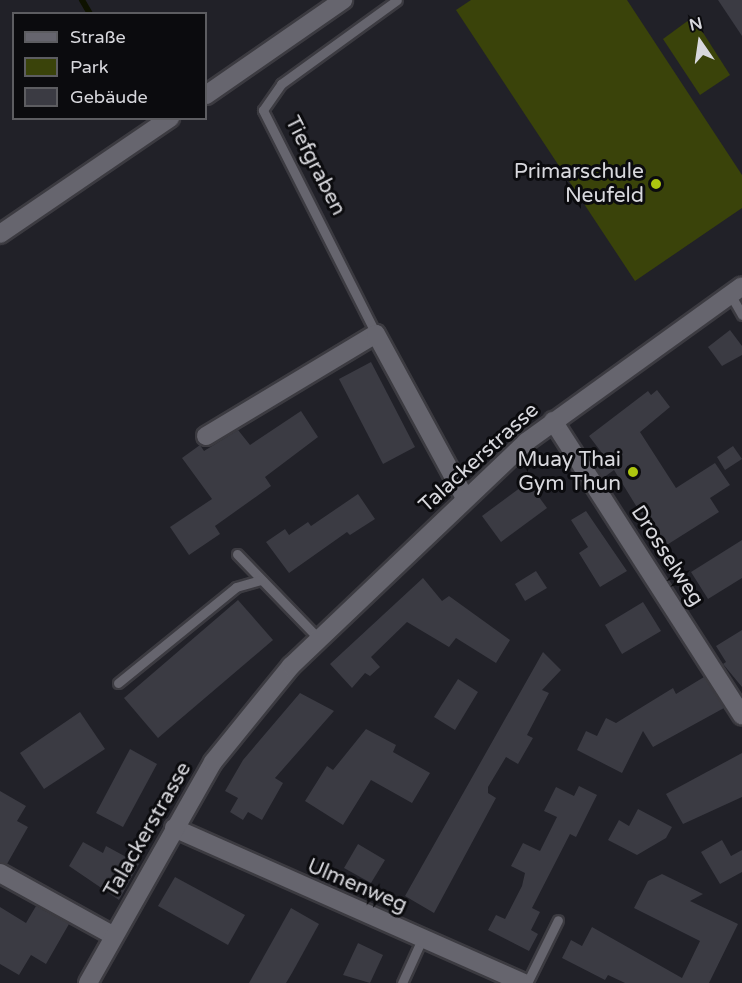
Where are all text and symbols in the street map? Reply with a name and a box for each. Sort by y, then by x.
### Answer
legend [12,12,207,120]
north arrow [670,12,730,72]
text: N [687,13,704,36]
text: Straße [70,26,126,48]
text: Park [70,56,108,78]
text: Gebäude [70,86,148,108]
street label: Tiefgraben [279,112,351,220]
place label: Primarschule Neufeld [514,159,644,209]
marker: Primarschule Neufeld [649,177,663,191]
street label: Talackerstrasse [414,398,544,518]
place label: Muay Thai Gym Thun [517,447,621,497]
marker: Muay Thai Gym Thun [626,465,640,479]
street label: Drosselweg [625,501,709,611]
street label: Talackerstrasse [99,758,197,902]
street label: Ulmenweg [303,854,411,918]

